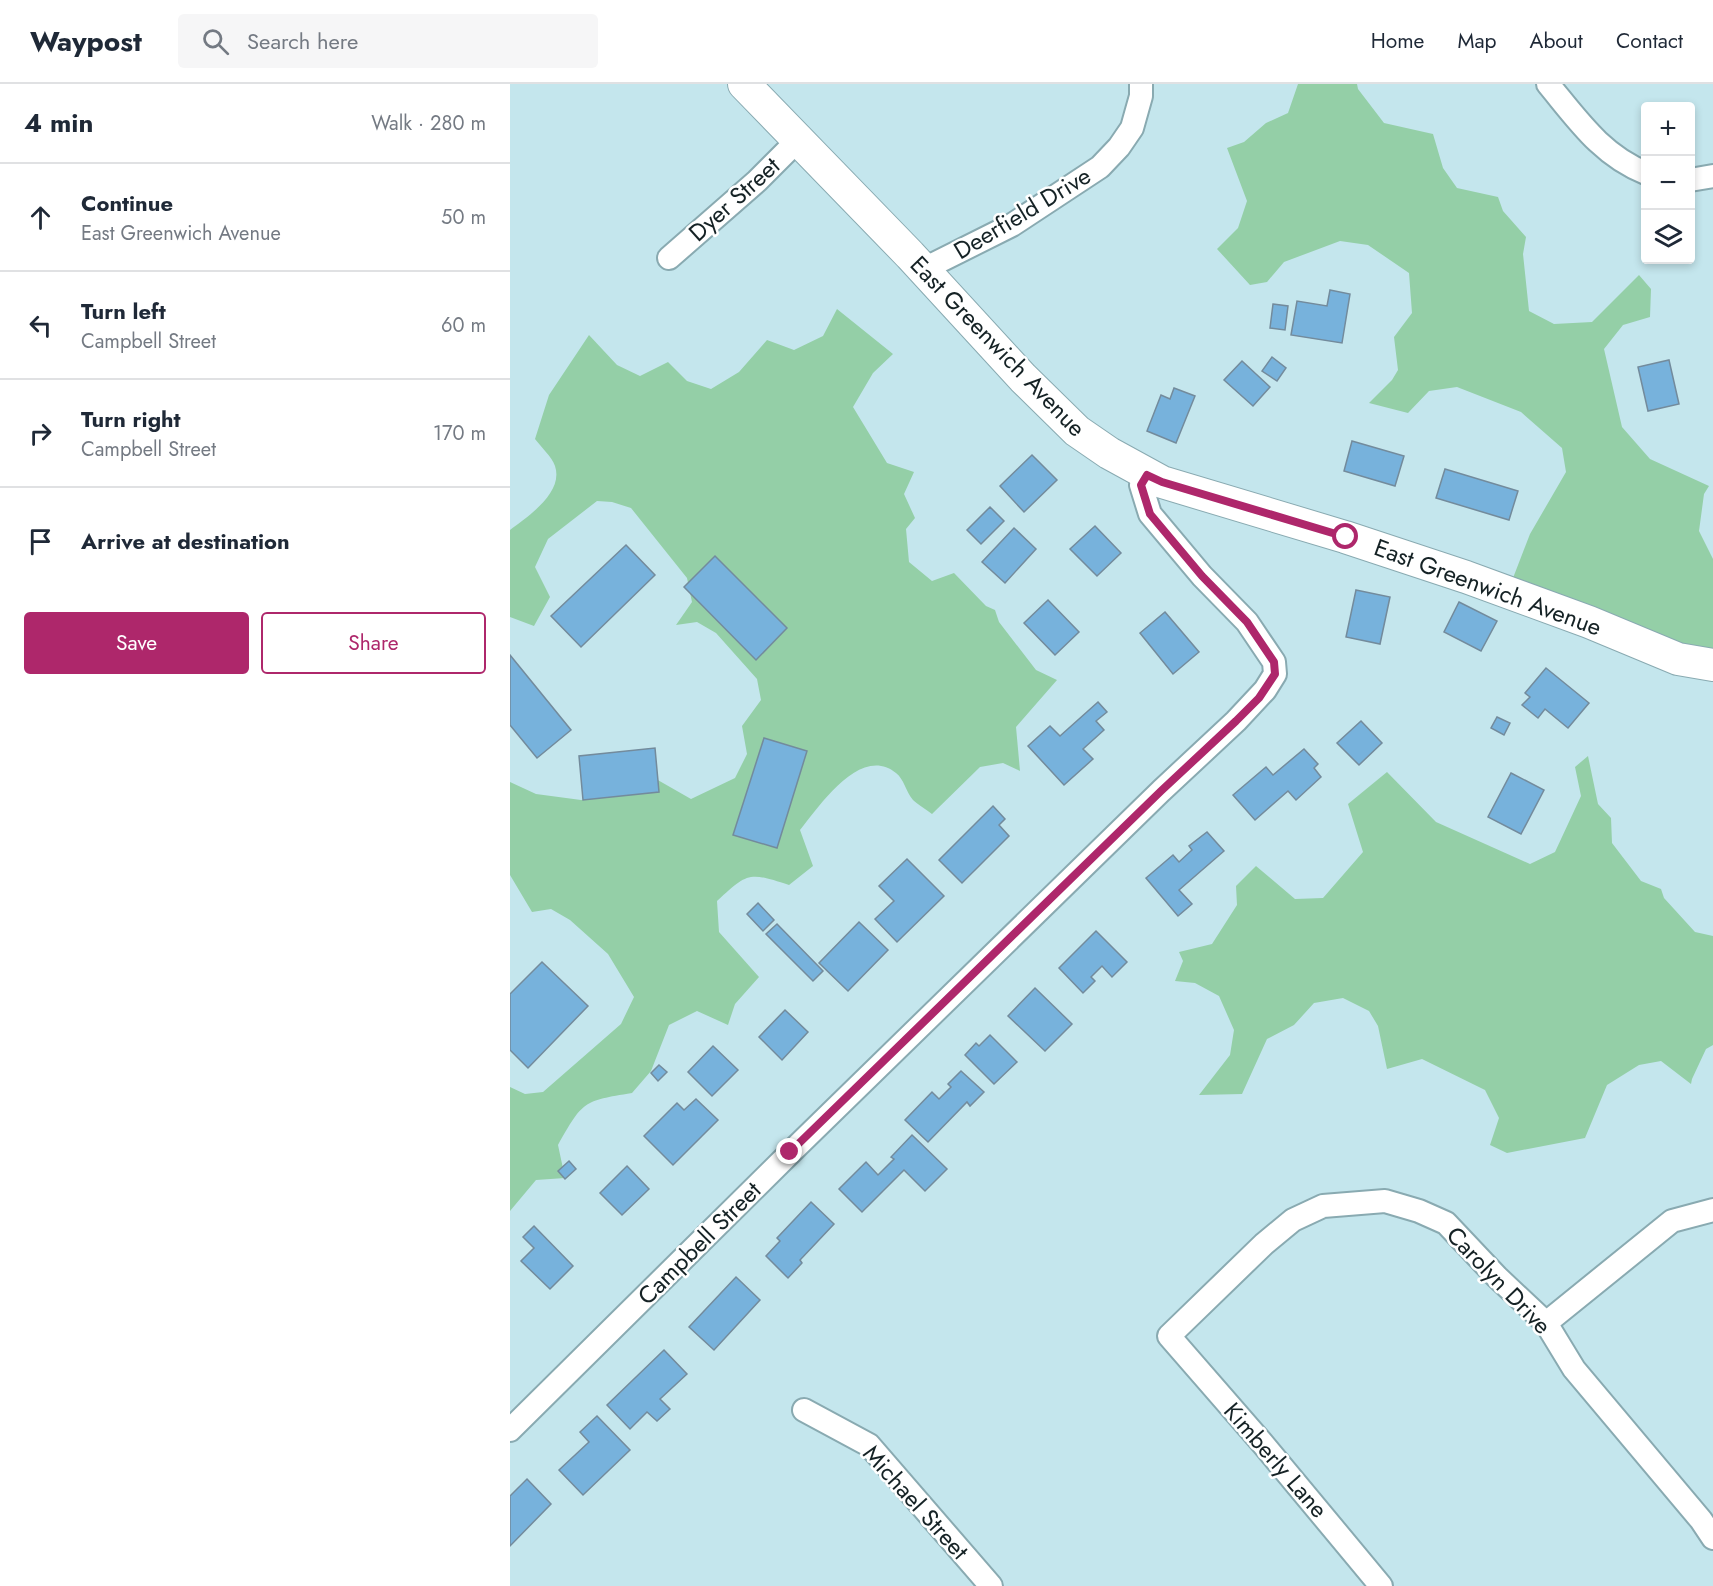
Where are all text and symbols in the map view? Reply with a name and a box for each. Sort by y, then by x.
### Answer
search box [178,14,598,68]
text: Waypost [30,21,142,62]
icon: search [199,25,232,58]
text: Search here [247,25,358,57]
text: Home [1371,26,1424,56]
text: Map [1457,26,1497,56]
text: About [1530,26,1583,56]
text: Contact [1616,26,1683,56]
map controls [1641,102,1695,264]
button: + [1641,102,1695,156]
text: 4 min [24,104,93,142]
text: Walk · 280 m [371,109,486,138]
street label: Dyer Street [681,148,787,249]
button: − [1641,156,1695,210]
street label: Deerfield Drive [947,158,1097,268]
text: Continue [81,187,173,219]
icon: ahead [24,201,57,234]
text: 50 m [441,203,486,232]
button: layers [1641,210,1695,264]
text: East Greenwich Avenue [81,219,281,248]
street label: East Greenwich Avenue [902,248,1094,444]
text: Turn left [81,295,166,327]
icon: left [24,309,57,342]
text: 60 m [441,311,486,340]
text: Campbell Street [81,327,216,356]
text: Turn right [81,403,181,435]
icon: right [24,417,57,450]
text: 170 m [433,419,486,448]
text: Campbell Street [81,435,216,464]
route start [1332,523,1358,549]
icon: arrive [24,525,57,558]
text: Arrive at destination [81,525,290,557]
street label: East Greenwich Avenue [1369,530,1607,644]
button: Save [24,612,249,674]
button: Share [261,612,486,674]
route end [776,1138,802,1164]
street label: Campbell Street [629,1173,769,1313]
street label: Carolyn Drive [1438,1218,1560,1342]
street label: Kimberly Lane [1216,1394,1336,1526]
street label: Michael Street [855,1437,977,1567]

